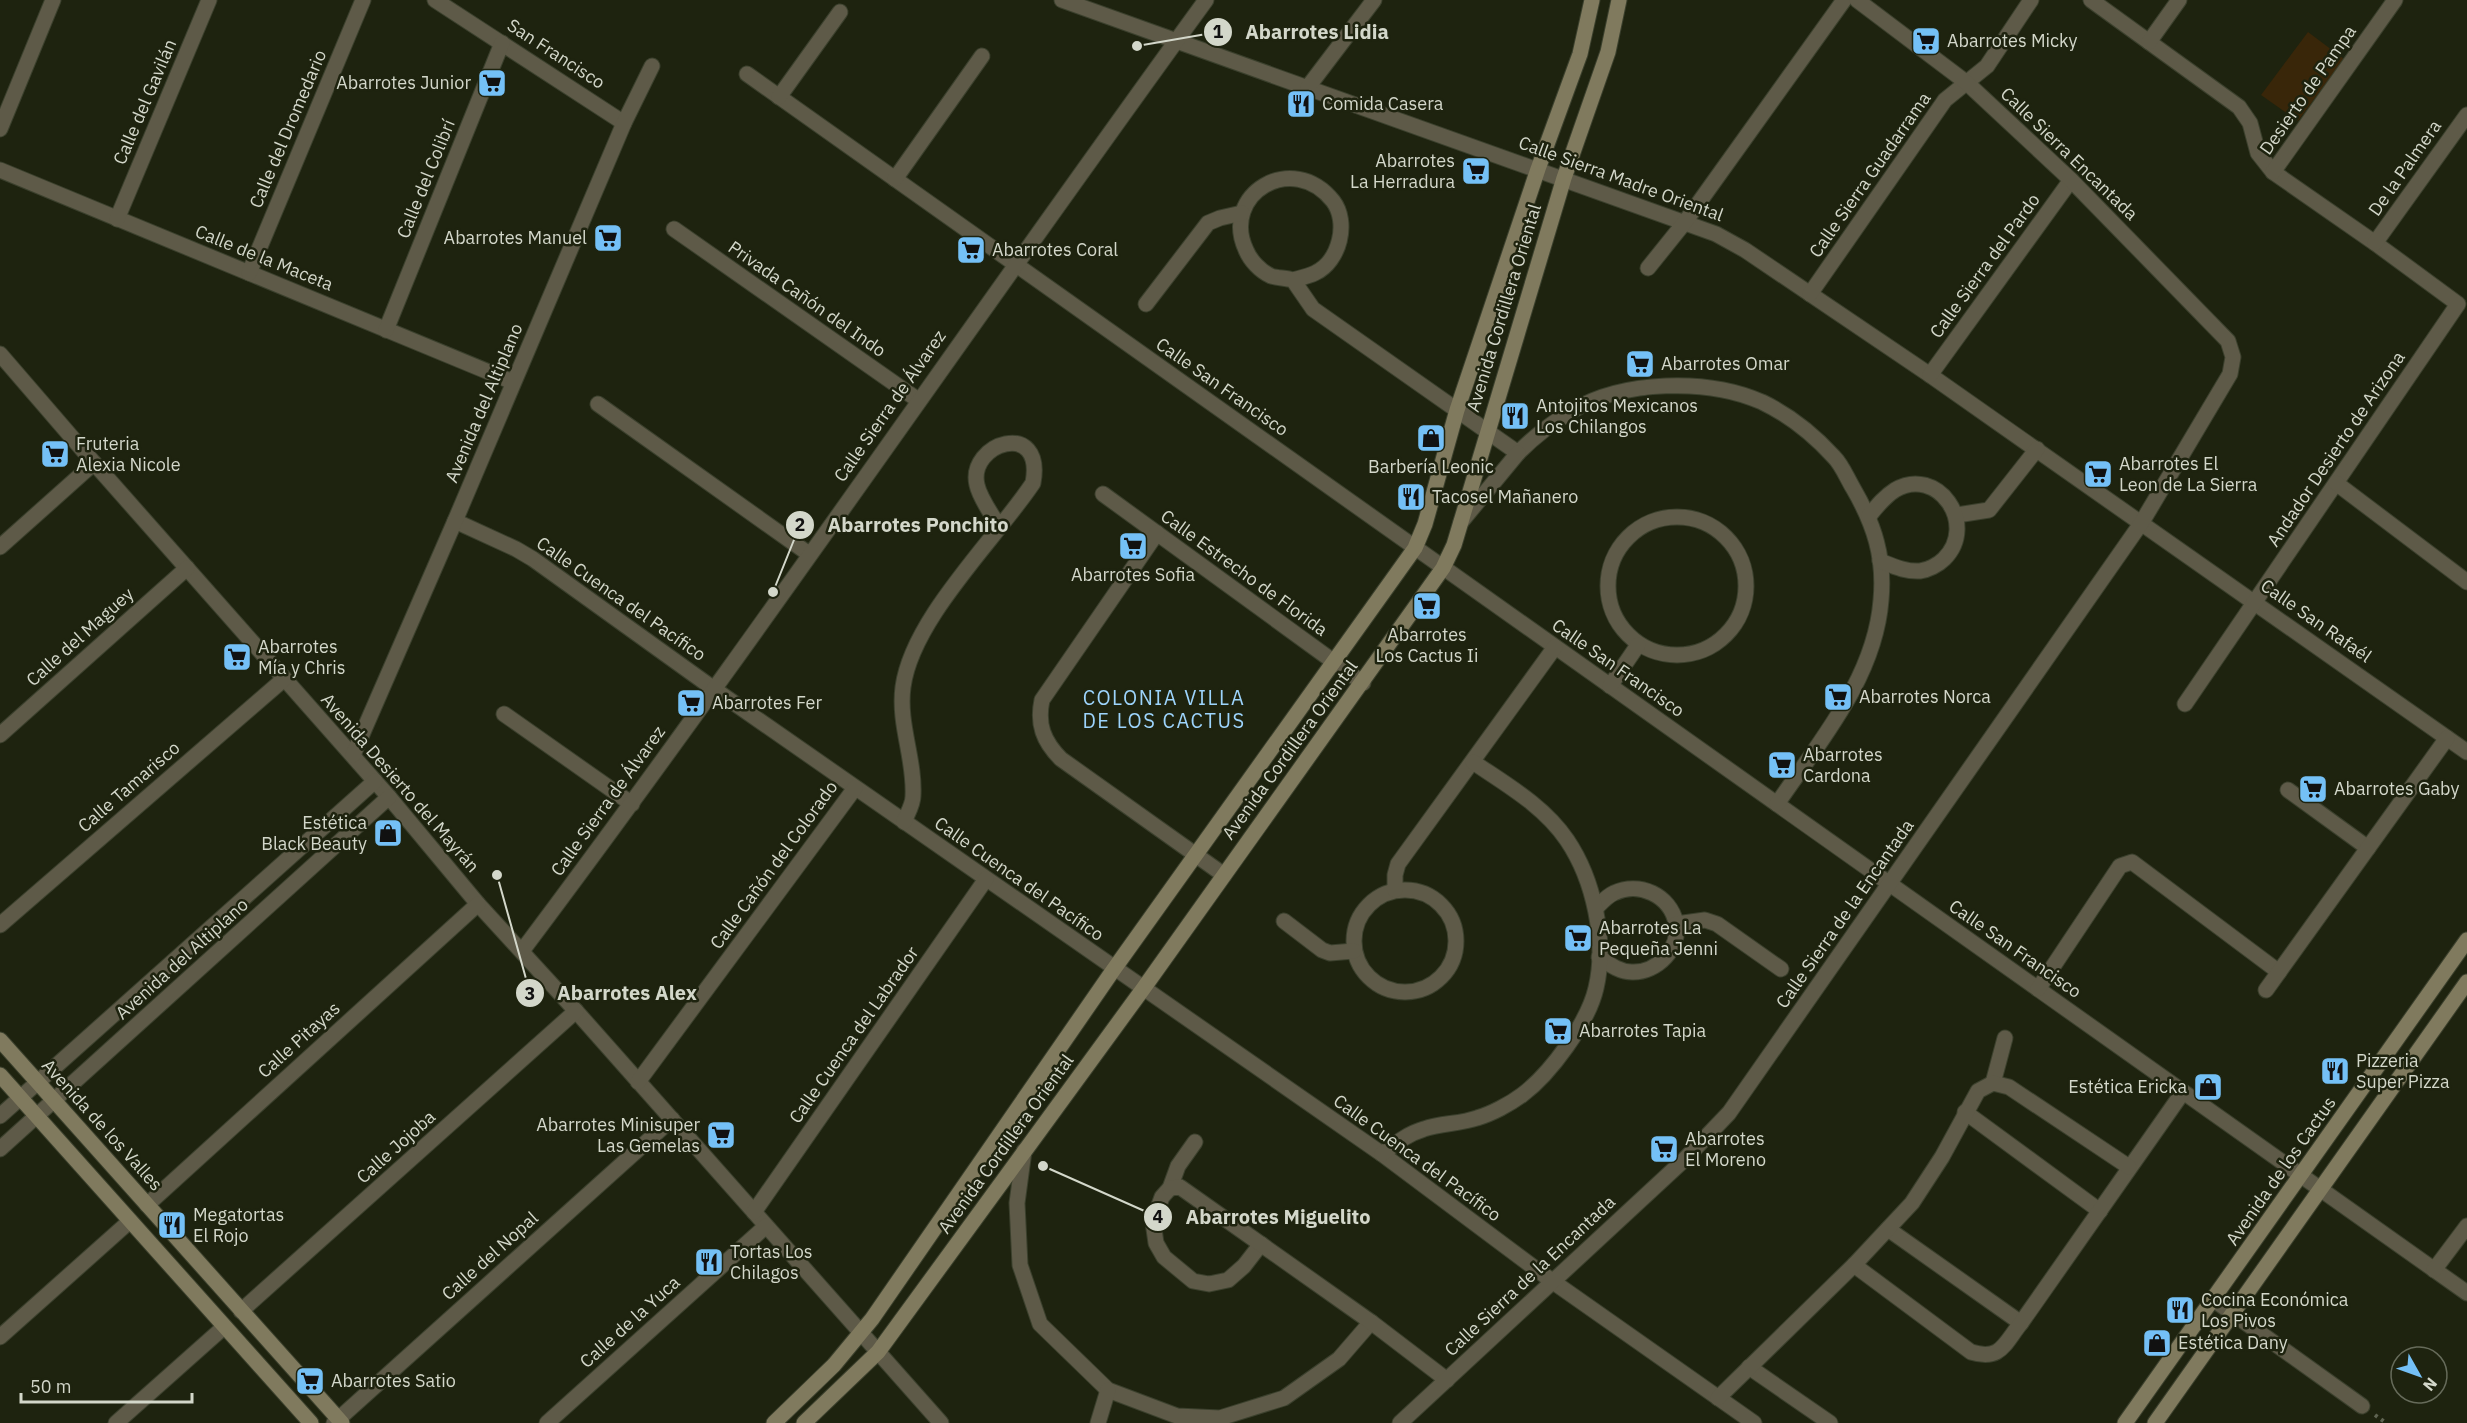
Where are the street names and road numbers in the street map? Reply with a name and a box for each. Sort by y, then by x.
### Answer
street label: San Francisco [503,13,609,94]
street label: Desierto de Pampa [2254,20,2361,159]
street label: Calle del Gavilán [108,36,181,168]
street label: Calle del Dromedario [244,46,331,211]
street label: Calle Sierra Encantada [1996,82,2143,225]
street label: Calle Sierra Guadarrama [1804,87,1936,262]
street label: Calle del Colibrí [391,115,460,242]
street label: De la Palmera [2363,115,2446,220]
street label: Calle Sierra Madre Oriental [1515,131,1727,226]
street label: Calle Sierra del Pardo [1924,189,2045,343]
street label: Avenida Cordillera Oriental [1461,201,1546,415]
street label: Calle de la Maceta [192,219,337,296]
street label: Privada Cañón del Indo [724,235,891,362]
street label: Avenida del Altiplano [440,320,527,486]
street label: Calle Sierra de Álvarez [828,325,951,486]
street label: Calle San Francisco [1152,332,1293,441]
street label: Andador Desierto de Arizona [2262,346,2410,551]
street label: Calle Estrecho de Florida [1156,504,1333,641]
street label: Calle Cuenca del Pacífico [532,531,710,666]
street label: Calle San Rafaél [2256,574,2376,667]
street label: Calle del Maguey [21,582,138,691]
street label: Calle San Francisco [1548,613,1689,722]
street label: Avenida Cordillera Oriental [1217,655,1363,844]
street label: Avenida Desierto del Mayrán [316,688,485,877]
street label: Calle Sierra de Álvarez [545,721,670,880]
street label: Calle Tamarisco [73,736,184,837]
street label: Calle Cañón del Colorado [705,776,842,953]
street label: Calle Cuenca del Pacífico [930,811,1108,946]
street label: Calle Sierra de la Encantada [1771,814,1919,1013]
street label: Avenida del Altiplano [111,893,253,1024]
street label: Calle San Francisco [1945,894,2086,1003]
street label: Calle Cuenca del Labrador [784,941,924,1128]
street label: Calle Pitayas [253,997,345,1083]
street label: Avenida Cordillera Oriental [933,1049,1079,1238]
street label: Avenida de los Valles [37,1054,168,1195]
street label: Calle Cuenca del Pacífico [1329,1089,1506,1226]
street label: Avenida de los Cactus [2221,1092,2341,1250]
street label: Calle Jojoba [351,1105,440,1188]
street label: Calle Sierra de la Encantada [1439,1190,1620,1361]
street label: Calle del Nopal [437,1206,543,1305]
street label: Calle de la Yuca [575,1270,685,1373]

